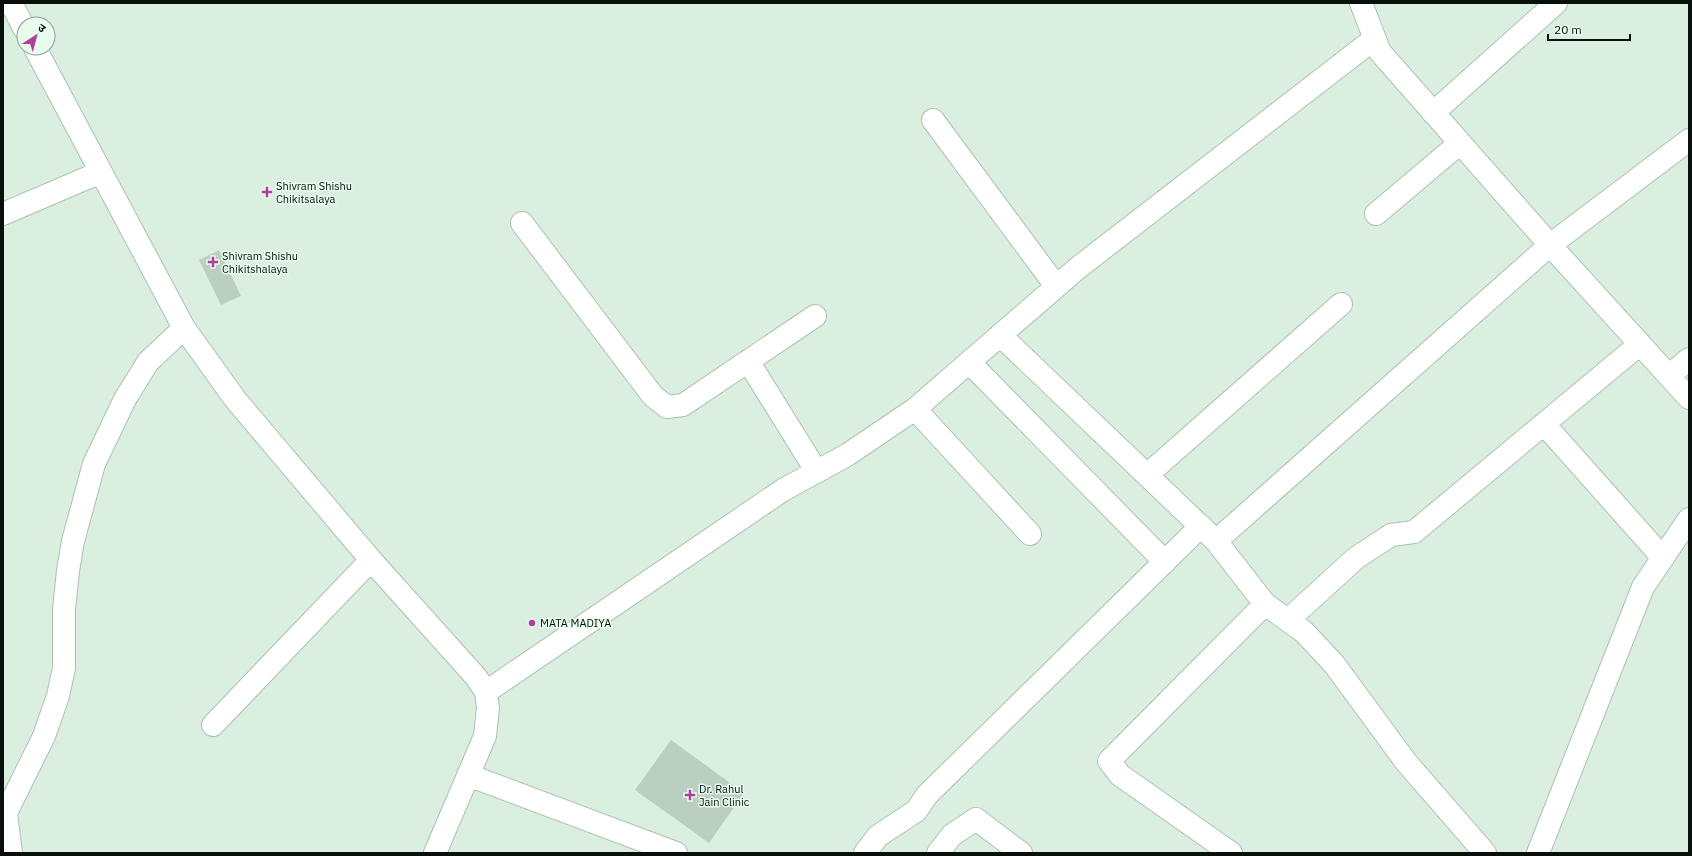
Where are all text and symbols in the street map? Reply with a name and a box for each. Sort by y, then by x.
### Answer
north arrow [16,16,56,56]
scale bar [1548,16,1630,42]
text: उ [35,20,49,36]
text: 20 m [1554,22,1582,37]
place label: Shivram Shishu Chikitsalaya [276,179,352,206]
marker: Shivram Shishu Chikitsalaya [261,186,273,198]
place label: Shivram Shishu Chikitshalaya [222,249,298,276]
marker: Shivram Shishu Chikitshalaya [207,256,219,268]
place label: MATA MADIYA [540,616,611,630]
marker: MATA MADIYA [527,618,537,628]
place label: Dr. Rahul Jain Clinic [699,782,750,809]
marker: Dr. Rahul Jain Clinic [684,789,696,801]

